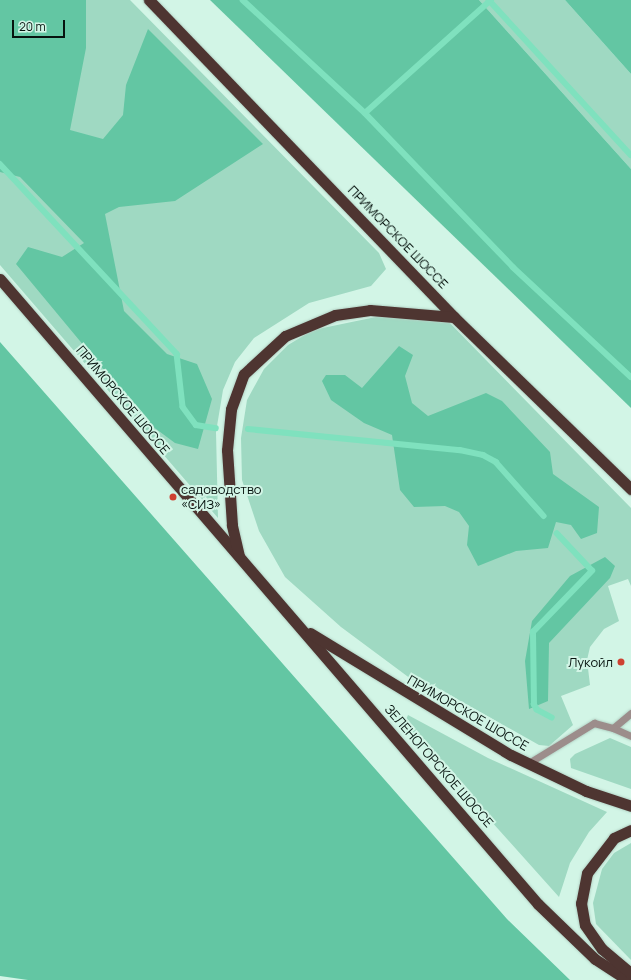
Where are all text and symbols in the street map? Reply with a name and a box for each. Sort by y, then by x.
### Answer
scale bar [14,12,67,38]
text: 20 m [19,18,46,35]
street label: ПРИМОРСКОЕ ШОССЕ [345,182,451,292]
street label: ПРИМОРСКОЕ ШОССЕ [73,342,173,458]
place label: садоводство «СИЗ» [181,482,262,513]
marker: садоводство «СИЗ» [168,492,178,502]
place label: Лукойл [568,654,613,670]
marker: Лукойл [616,657,626,667]
street label: ПРИМОРСКОЕ ШОССЕ [405,672,531,754]
street label: ЗЕЛЕНОГОРСКОЕ ШОССЕ [382,702,496,830]

